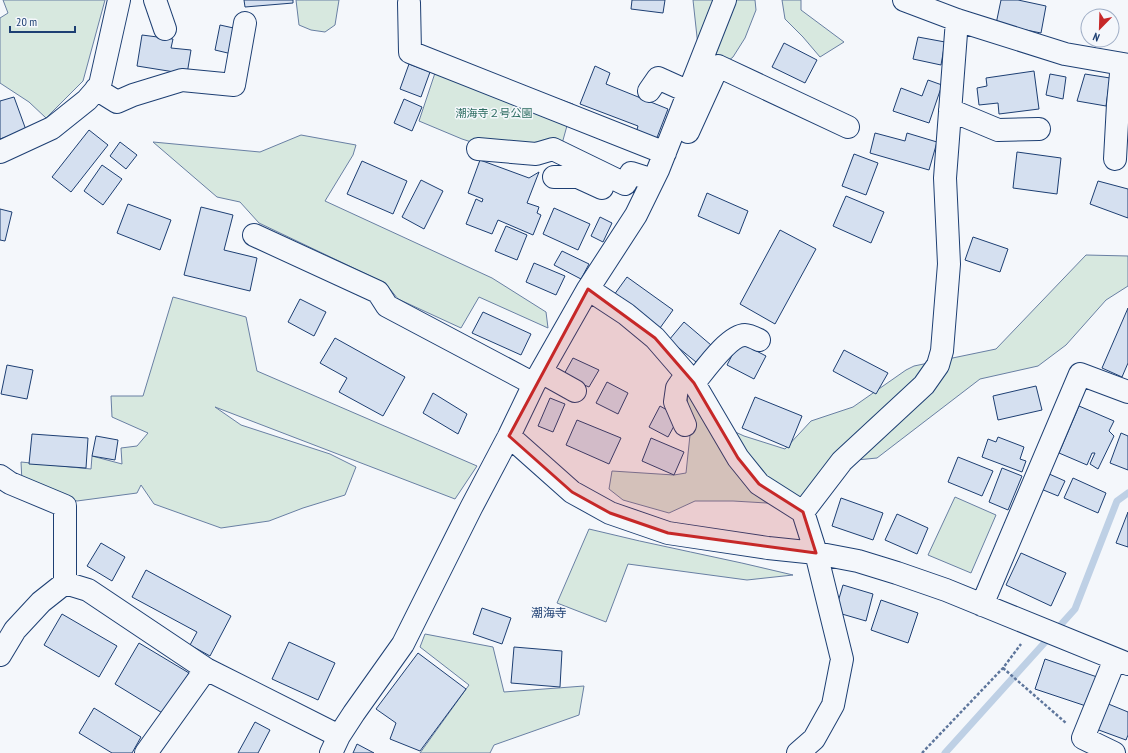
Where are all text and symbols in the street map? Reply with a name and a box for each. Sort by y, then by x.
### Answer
scale bar [10,8,75,34]
north arrow [1080,8,1120,48]
text: 20 m [16,14,37,29]
text: N [1091,30,1102,45]
park label: 潮海寺２号公園 [456,106,533,120]
district label: 潮海寺 [531,605,567,620]

